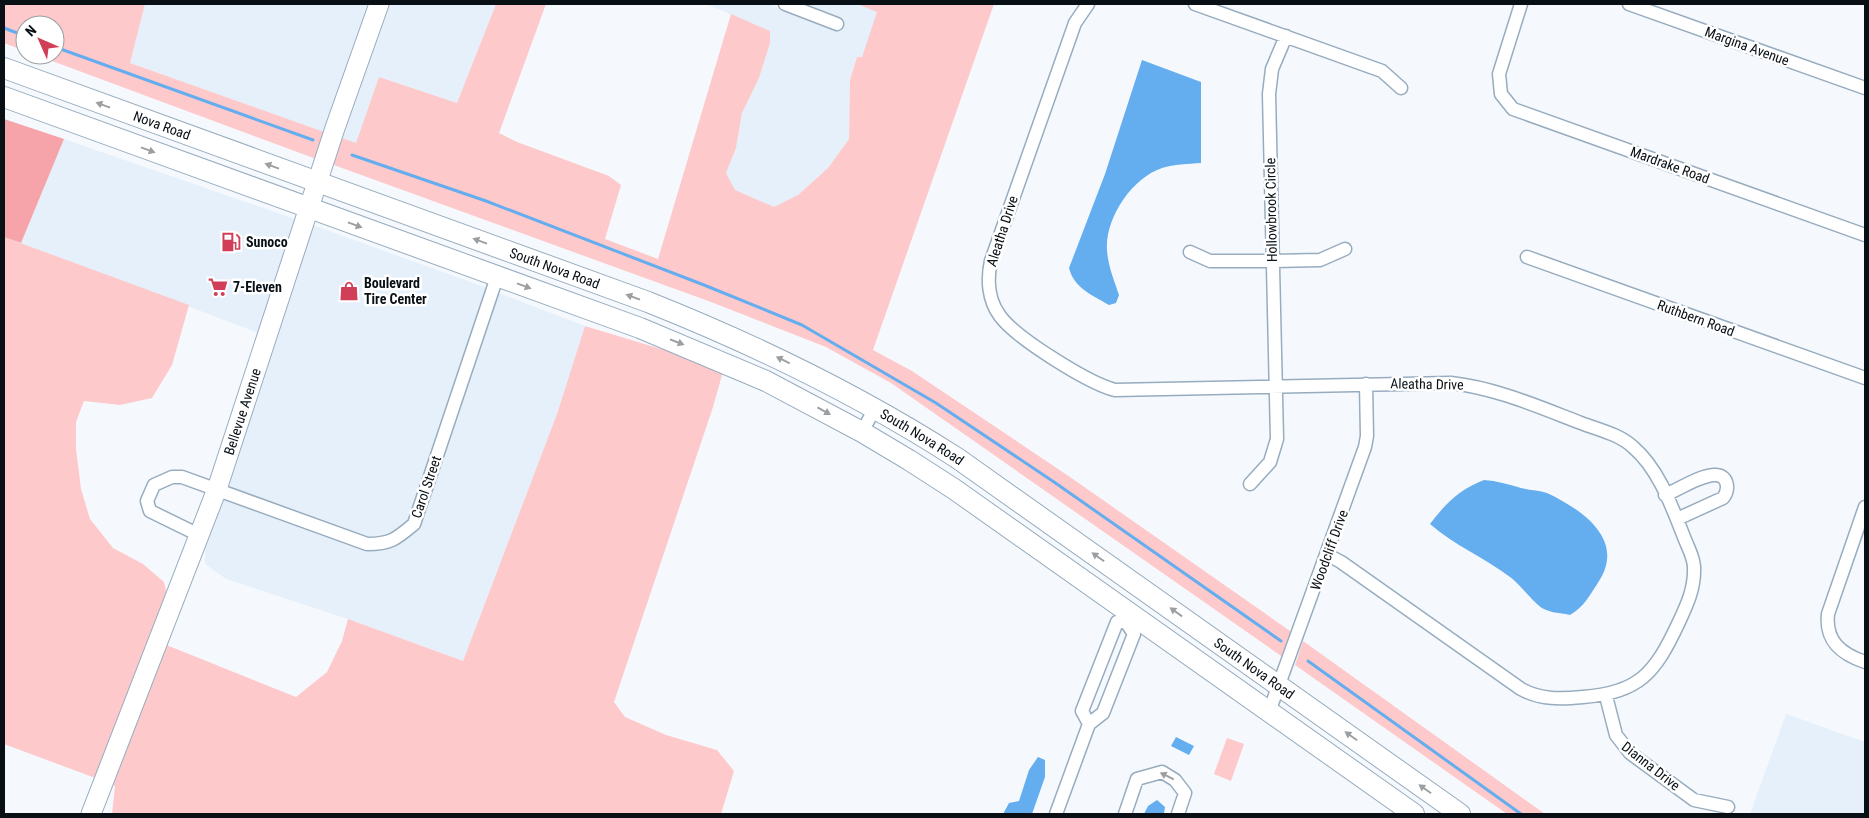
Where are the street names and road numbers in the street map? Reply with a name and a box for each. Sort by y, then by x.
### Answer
street label: Margina Avenue [1703,23,1792,69]
street label: Nova Road [131,108,193,143]
street label: Mardrake Road [1628,143,1712,187]
street label: Hollowbrook Circle [1262,157,1280,262]
street label: Aleatha Drive [983,193,1021,268]
street label: South Nova Road [507,244,602,292]
street label: Ruthbern Road [1655,297,1737,339]
street label: Bellevue Avenue [221,366,264,457]
street label: Aleatha Drive [1390,375,1464,393]
street label: South Nova Road [877,405,967,468]
street label: Carol Street [408,454,444,520]
street label: Woodcliff Drive [1307,507,1351,592]
street label: South Nova Road [1211,634,1298,702]
street label: Dianna Drive [1619,738,1684,794]

